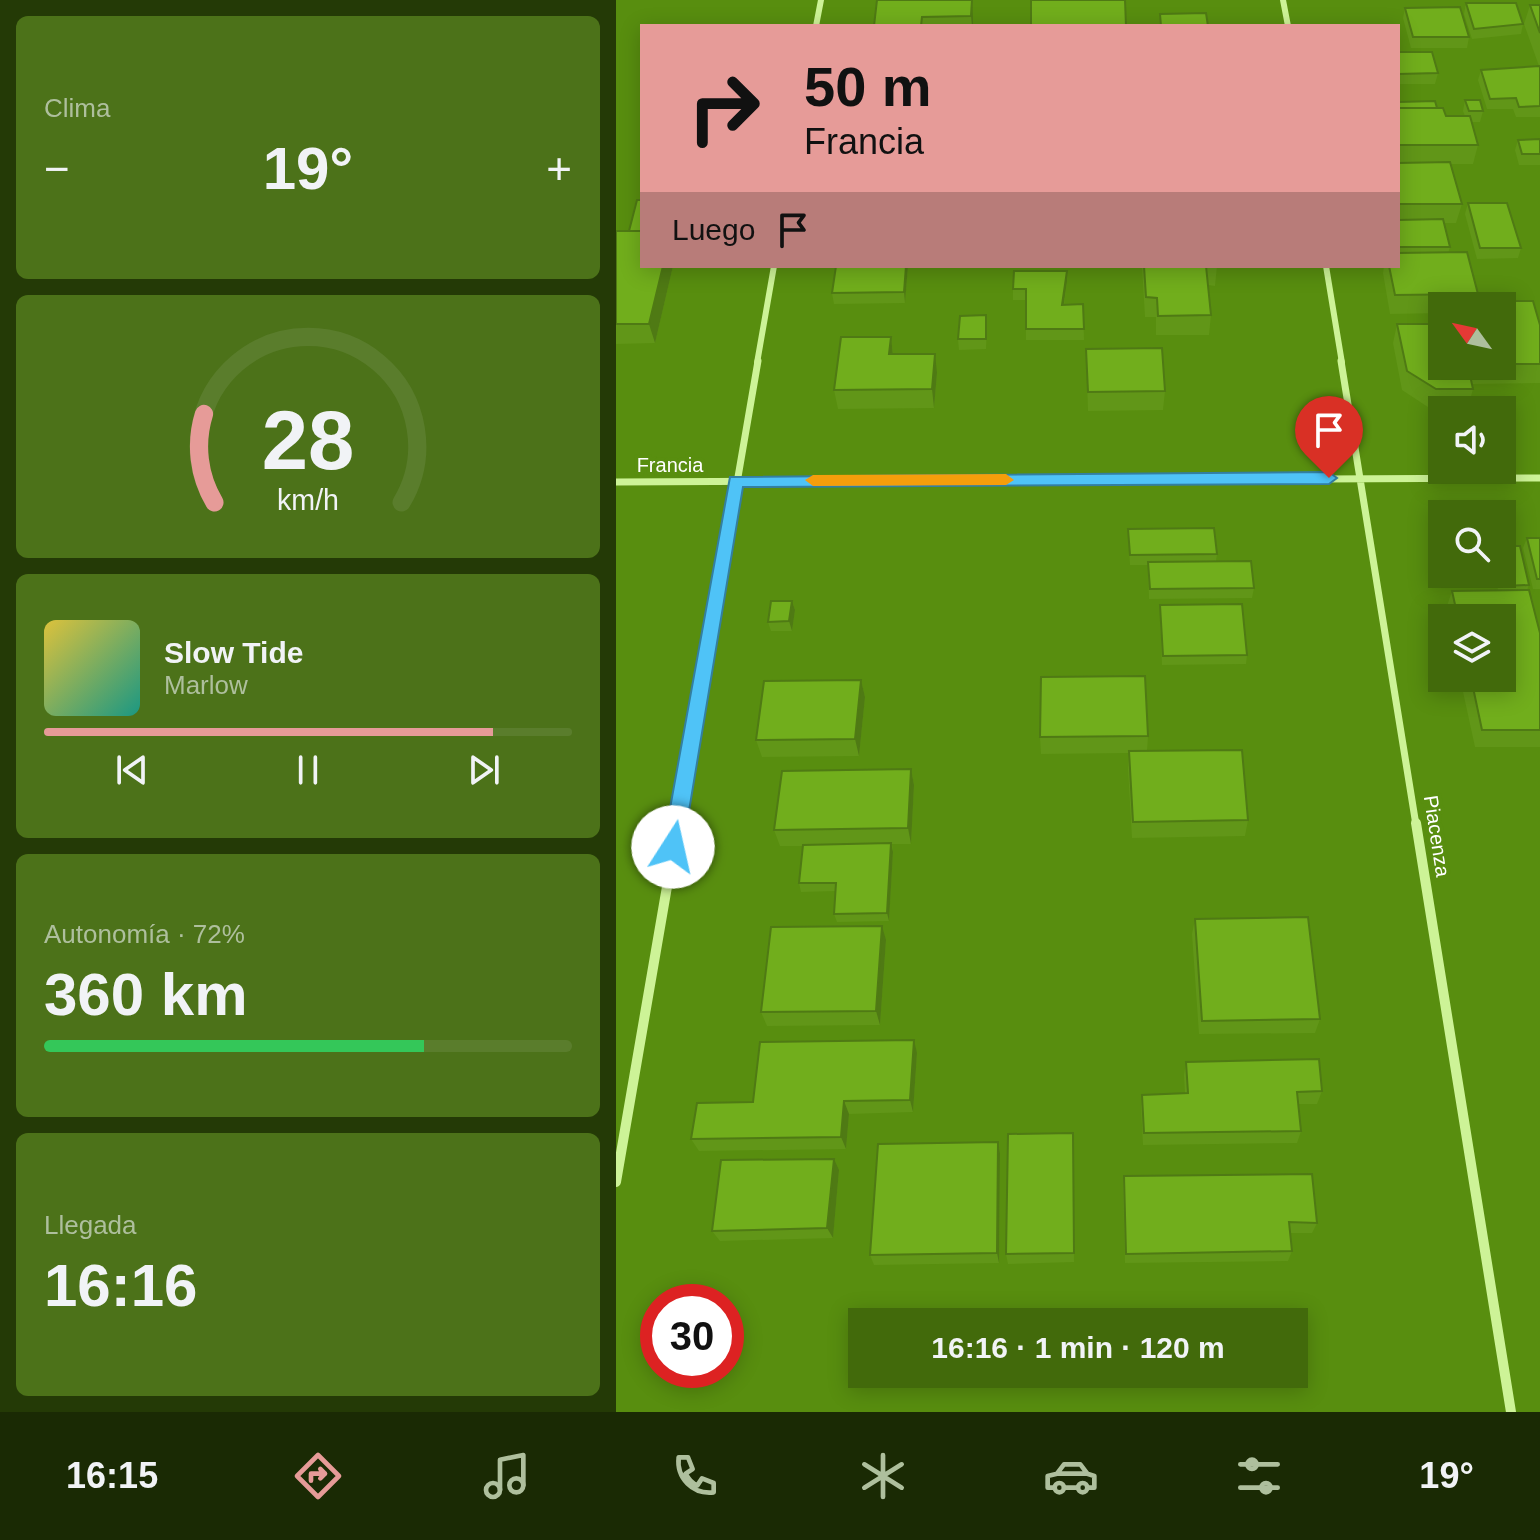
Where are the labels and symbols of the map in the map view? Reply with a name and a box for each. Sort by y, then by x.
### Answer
north arrow [1428,292,1516,380]
pin [1295,396,1363,478]
street label: Francia [637,454,704,476]
street label: Piacenza [1420,794,1454,879]
position arrow [631,805,715,889]
speed limit sign: 30 [640,1284,744,1388]

